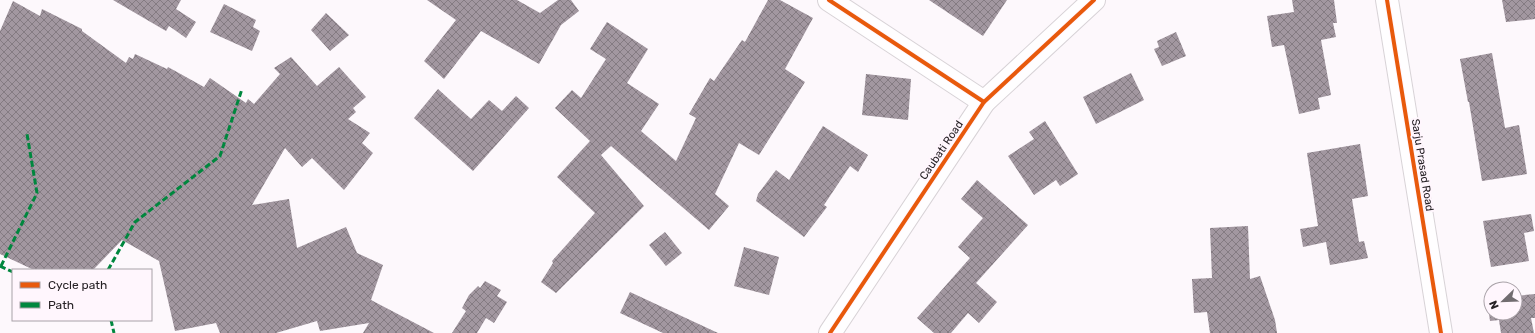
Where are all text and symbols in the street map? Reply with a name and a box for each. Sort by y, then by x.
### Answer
street label: Caubati Road [917,118,966,182]
street label: Sarju Prasad Road [1409,118,1436,212]
legend [12,269,152,321]
text: Cycle path [48,278,107,292]
north arrow [1483,281,1523,321]
text: Path [48,298,74,312]
text: N [1487,298,1502,311]

